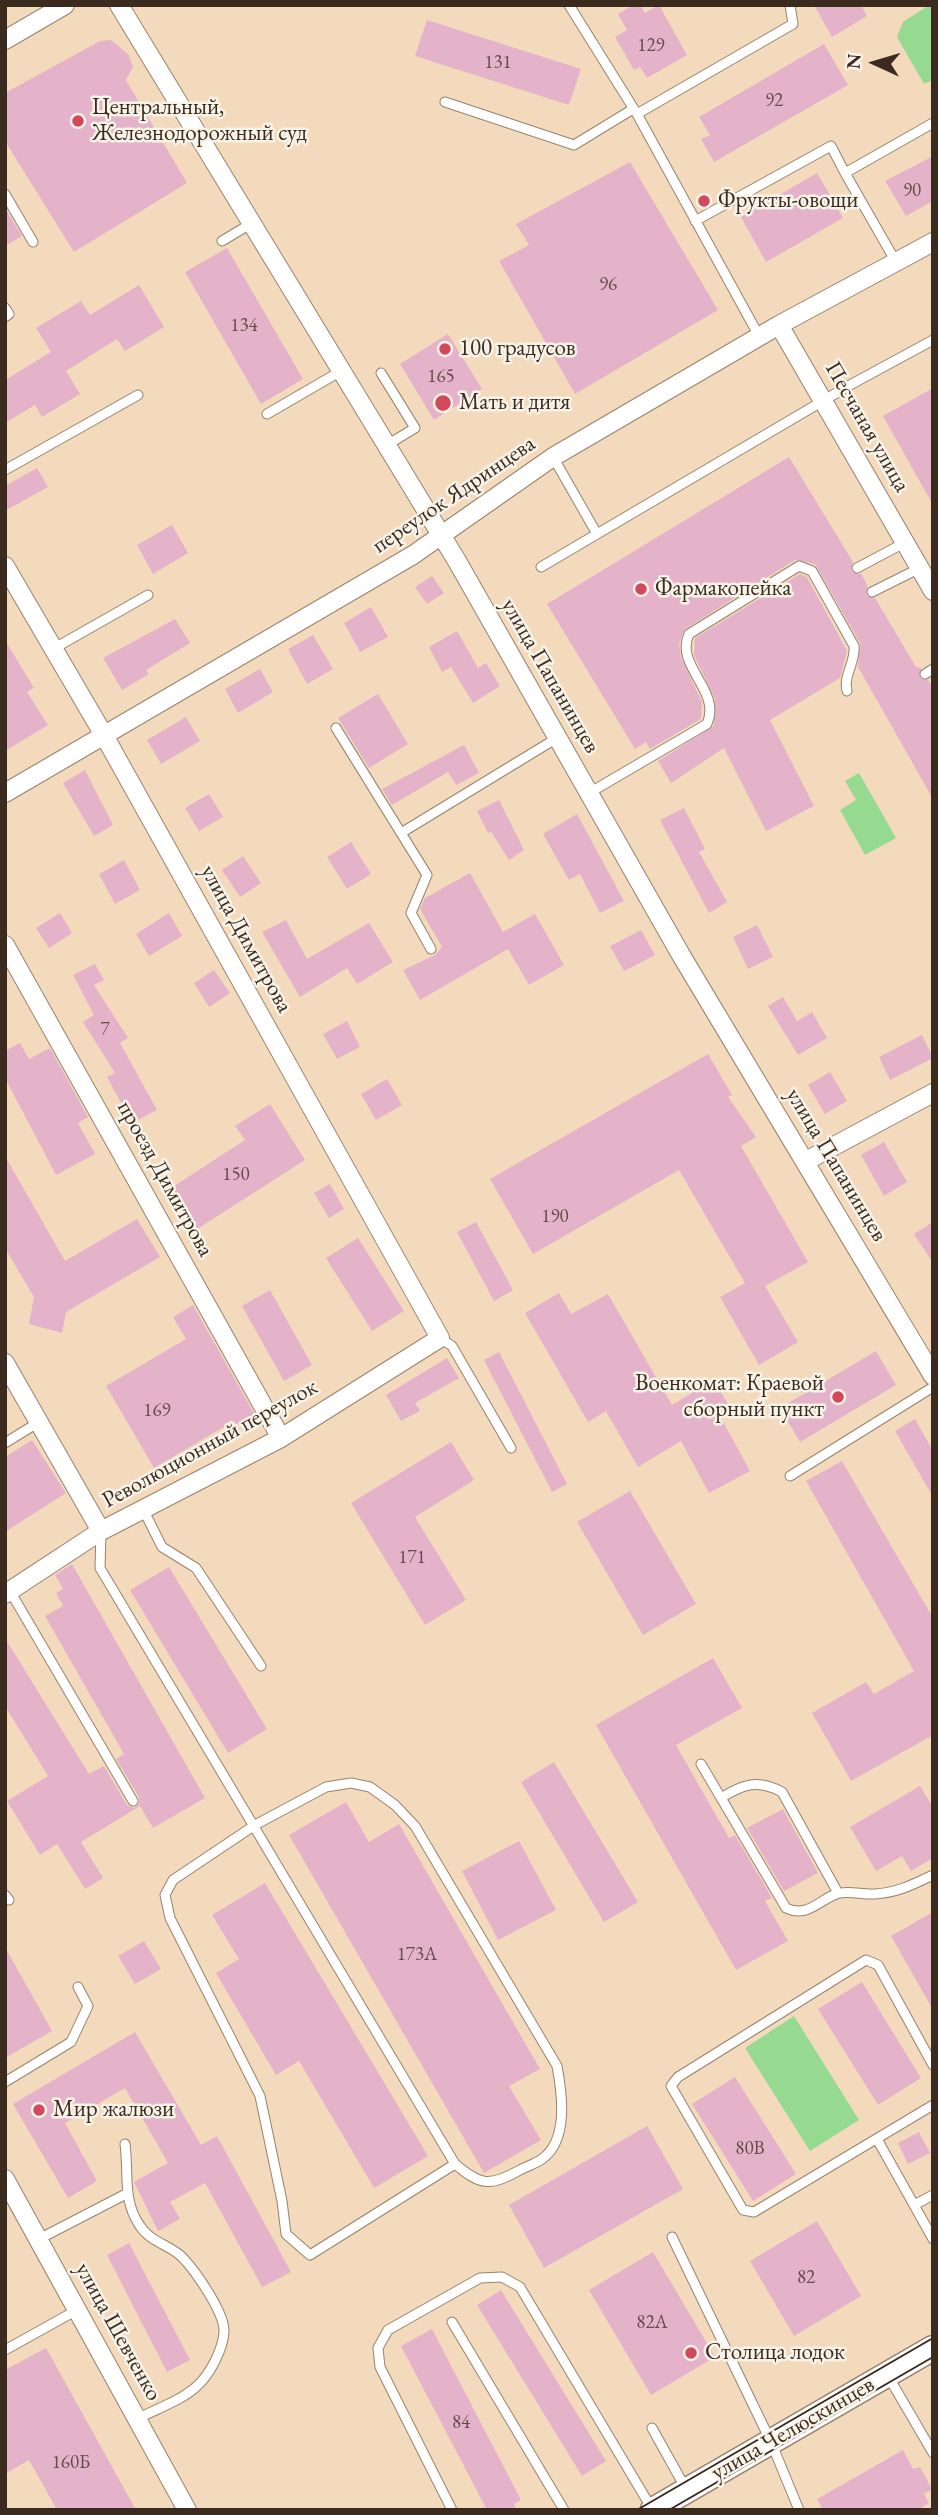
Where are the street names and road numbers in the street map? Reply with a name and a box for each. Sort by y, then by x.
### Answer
street label: Песчаная улица [819,357,915,497]
street label: переулок Ядринцева [367,430,541,560]
street label: улица Папанинцев [495,594,605,758]
street label: улица Димитрова [194,860,298,1018]
street label: улица Папанинцев [779,1083,893,1247]
street label: проезд Димитрова [111,1096,219,1262]
street label: Революционный переулок [98,1373,322,1515]
street label: улица Шевченко [69,2258,167,2406]
street label: улица Челюскинцев [707,2371,879,2487]

